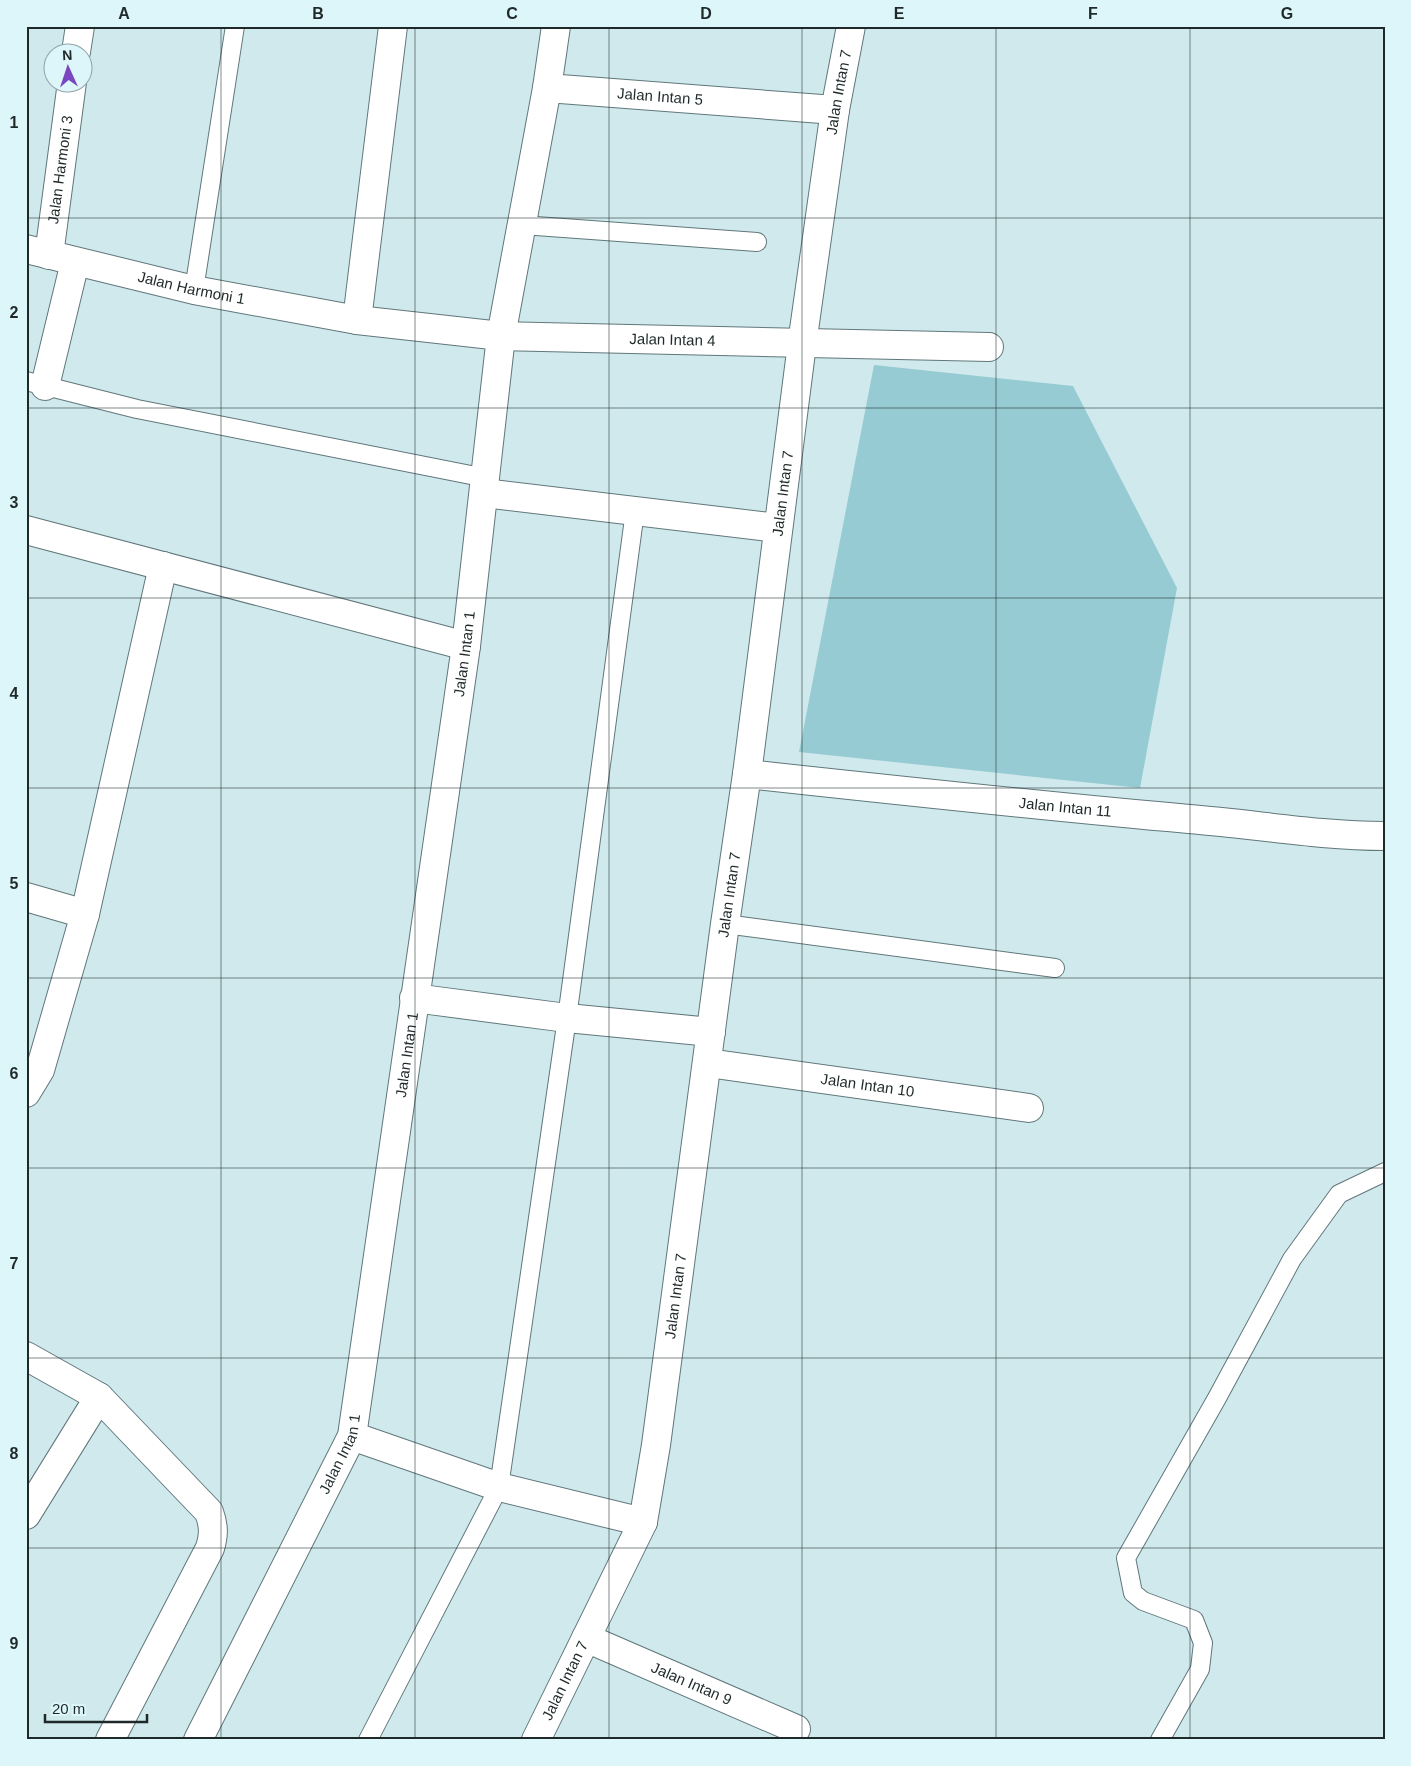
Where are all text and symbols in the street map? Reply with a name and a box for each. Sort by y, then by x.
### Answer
text: A [118,5,130,22]
text: B [312,5,324,22]
text: C [506,5,518,22]
text: D [700,5,712,22]
text: E [894,5,905,22]
text: F [1088,5,1098,22]
text: G [1281,5,1293,22]
north arrow [42,42,92,92]
text: N [62,47,73,63]
street label: Jalan Intan 7 [823,48,854,136]
street label: Jalan Intan 5 [617,84,704,108]
text: 1 [10,114,19,131]
street label: Jalan Harmoni 3 [44,114,75,225]
street label: Jalan Harmoni 1 [136,268,246,307]
text: 2 [10,304,19,321]
street label: Jalan Intan 4 [629,330,716,349]
street label: Jalan Intan 7 [769,450,796,537]
text: 3 [10,494,19,511]
street label: Jalan Intan 1 [450,610,478,698]
text: 4 [10,685,19,702]
street label: Jalan Intan 11 [1018,794,1112,820]
street label: Jalan Intan 7 [714,851,743,938]
text: 5 [10,875,19,892]
street label: Jalan Intan 1 [392,1011,421,1098]
text: 6 [10,1065,19,1082]
street label: Jalan Intan 10 [820,1070,915,1100]
street label: Jalan Intan 7 [661,1252,689,1340]
text: 7 [10,1255,19,1272]
street label: Jalan Intan 1 [315,1413,363,1496]
text: 8 [10,1445,19,1462]
text: 9 [10,1635,19,1652]
street label: Jalan Intan 7 [538,1638,591,1723]
street label: Jalan Intan 9 [649,1658,735,1708]
scale bar [45,1691,148,1723]
text: 20 m [52,1700,85,1717]

